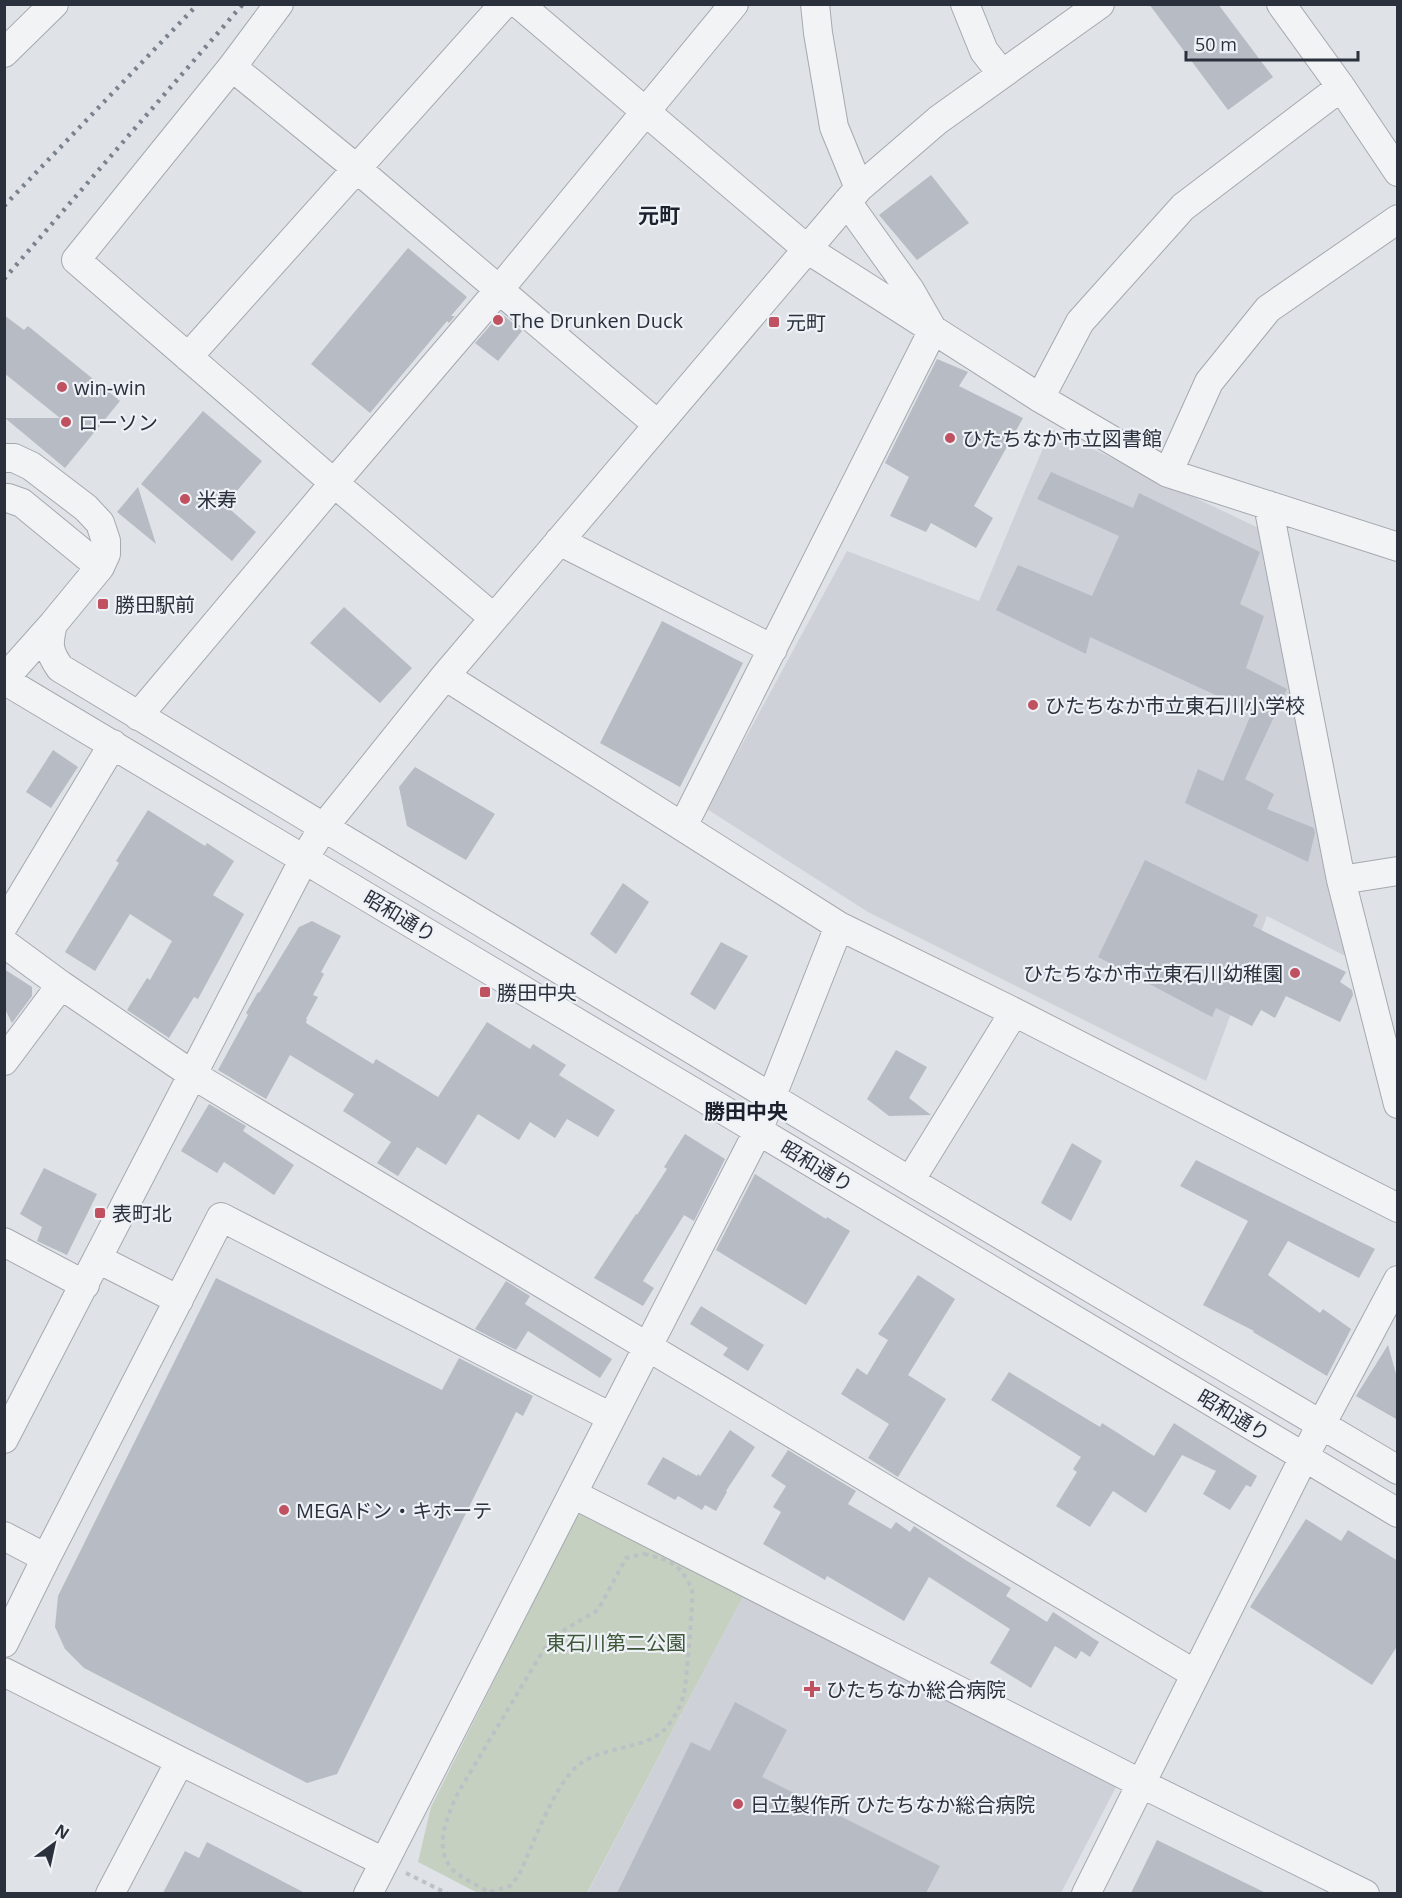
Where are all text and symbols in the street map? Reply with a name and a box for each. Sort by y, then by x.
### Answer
scale bar [1186,24,1358,62]
text: 50 m [1195,32,1237,56]
district label: 元町 [638,201,680,229]
place label: The Drunken Duck [510,307,683,334]
place label: 元町 [786,309,826,336]
marker: The Drunken Duck [491,313,505,327]
marker: 元町 [767,315,781,329]
place label: win-win [74,374,146,401]
marker: win-win [55,380,69,394]
place label: ローソン [78,409,158,436]
marker: ローソン [59,415,73,429]
place label: ひたちなか市立図書館 [962,425,1162,452]
marker: ひたちなか市立図書館 [943,431,957,445]
place label: 米寿 [197,486,237,513]
marker: 米寿 [178,492,192,506]
place label: 勝田駅前 [115,591,195,618]
marker: 勝田駅前 [96,597,110,611]
place label: ひたちなか市立東石川小学校 [1045,692,1305,719]
marker: ひたちなか市立東石川小学校 [1026,698,1040,712]
street label: 昭和通り [359,884,441,948]
place label: ひたちなか市立東石川幼稚園 [1023,960,1283,987]
marker: ひたちなか市立東石川幼稚園 [1288,966,1302,980]
place label: 勝田中央 [497,979,577,1006]
marker: 勝田中央 [478,985,492,999]
district label: 勝田中央 [704,1097,788,1125]
street label: 昭和通り [776,1134,858,1198]
place label: 表町北 [112,1200,172,1227]
marker: 表町北 [93,1206,107,1220]
street label: 昭和通り [1193,1383,1275,1447]
place label: MEGAドン・キホーテ [296,1497,492,1524]
marker: MEGAドン・キホーテ [277,1503,291,1517]
park label: 東石川第二公園 [546,1629,686,1656]
place label: ひたちなか総合病院 [826,1676,1006,1703]
marker: ひたちなか総合病院 [803,1680,821,1698]
place label: 日立製作所 ひたちなか総合病院 [750,1791,1035,1818]
marker: 日立製作所 ひたちなか総合病院 [731,1797,745,1811]
north arrow [24,1814,84,1874]
text: N [51,1819,74,1844]

